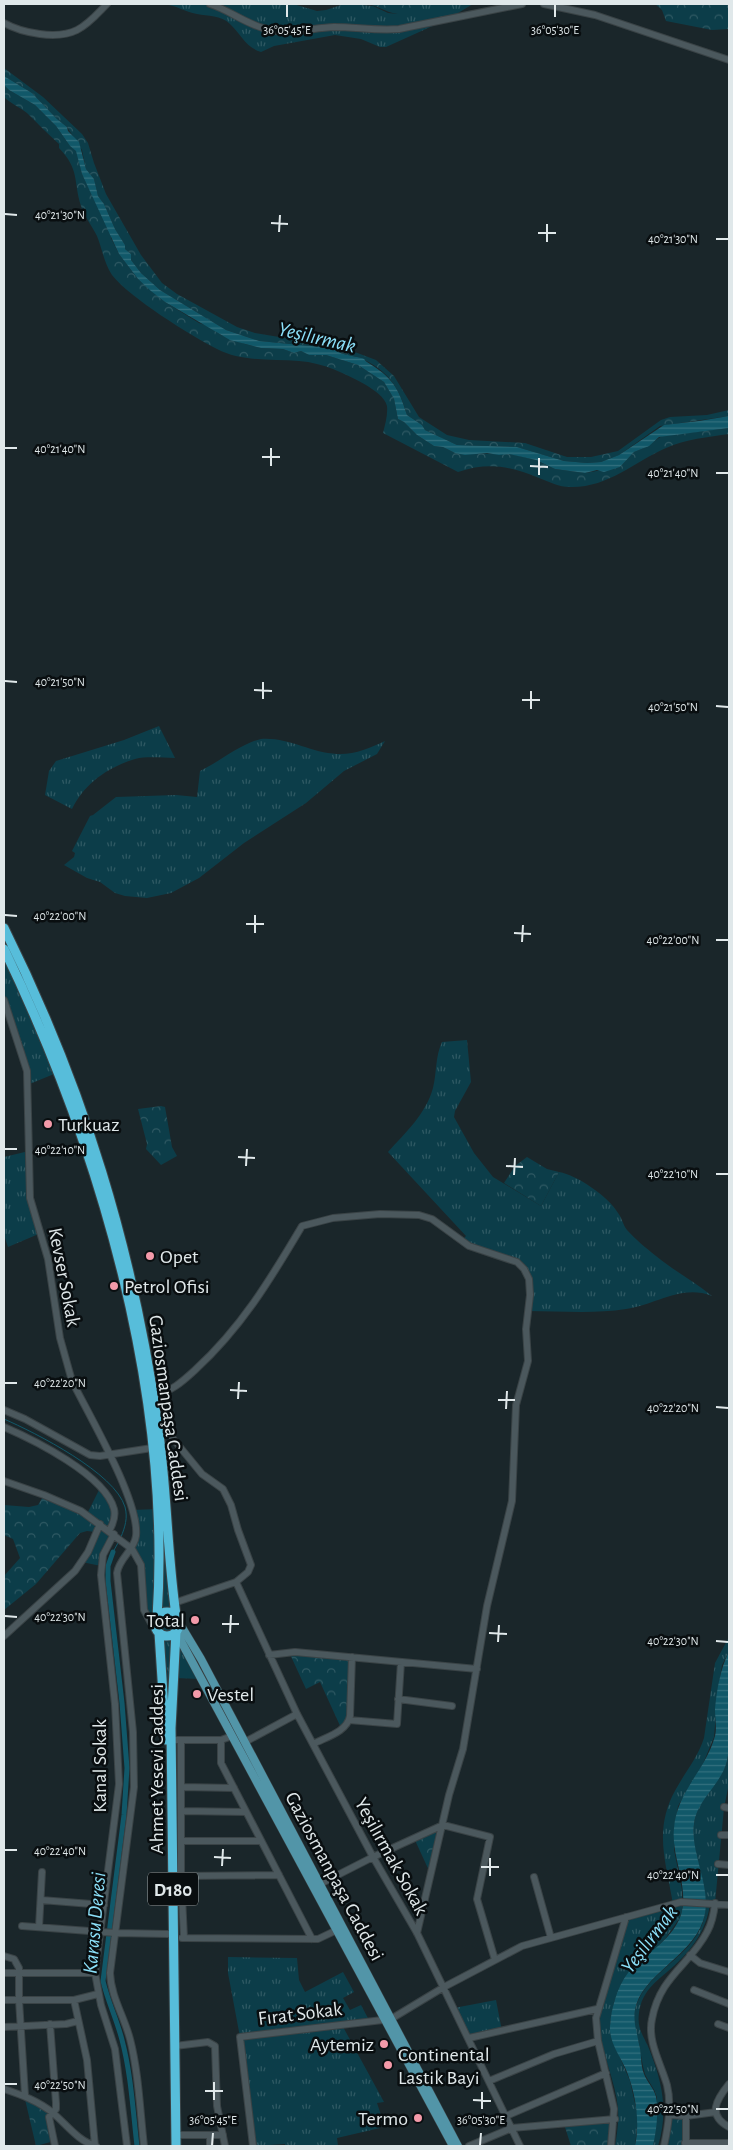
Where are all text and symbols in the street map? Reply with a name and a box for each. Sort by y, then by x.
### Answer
text: 36°05'45"E [263,24,311,36]
text: 36°05'30"E [531,24,579,36]
text: 40°21'30"N [35,209,85,221]
text: 40°21'30"N [648,233,698,245]
water label: Yeşilırmak [276,318,358,357]
text: 40°21'40"N [35,443,85,455]
text: 40°21'40"N [648,467,698,479]
text: 40°21'50"N [35,676,85,688]
text: 40°21'50"N [648,701,698,713]
text: 40°22'00"N [34,910,86,922]
text: 40°22'00"N [647,934,699,946]
place label: Turkuaz [58,1115,120,1135]
marker: Turkuaz [42,1118,54,1130]
text: 40°22'10"N [35,1144,85,1156]
text: 40°22'10"N [648,1168,698,1180]
street label: Kevser Sokak [45,1226,83,1328]
place label: Opet [160,1247,199,1267]
marker: Opet [144,1250,156,1262]
place label: Petrol Ofisi [124,1277,210,1297]
marker: Petrol Ofisi [108,1280,120,1292]
street label: Gaziosmanpaşa Caddesi [145,1314,191,1503]
text: 40°22'20"N [34,1377,86,1389]
text: 40°22'20"N [647,1402,699,1414]
text: 40°22'30"N [34,1611,86,1623]
place label: Total [146,1611,185,1631]
marker: Total [189,1614,201,1626]
text: 40°22'30"N [647,1635,699,1647]
street label: Ahmet Yesevi Caddesi [147,1684,167,1854]
place label: Vestel [207,1685,254,1705]
marker: Vestel [191,1688,203,1700]
street label: Kanal Sokak [90,1719,110,1813]
street label: Gaziosmanpaşa Caddesi [281,1789,387,1964]
street label: Yeşilırmak Sokak [351,1795,432,1918]
text: 40°22'40"N [34,1845,86,1857]
text: 40°22'40"N [647,1869,699,1881]
water label: Karasu Deresi [80,1871,109,1975]
road number: D180 [148,1872,198,1906]
water label: Yeşilırmak [617,1901,682,1977]
street label: Fırat Sokak [257,1999,343,2029]
place label: Aytemiz [310,2035,374,2055]
marker: Aytemiz [378,2038,390,2050]
place label: Continental Lastik Bayi [398,2045,490,2088]
marker: Continental Lastik Bayi [382,2059,394,2071]
text: 40°22'50"N [34,2079,86,2091]
text: 40°22'50"N [647,2103,699,2115]
place label: Termo [358,2109,408,2129]
marker: Termo [412,2112,424,2124]
text: 36°05'45"E [189,2114,237,2126]
text: 36°05'30"E [457,2114,505,2126]

